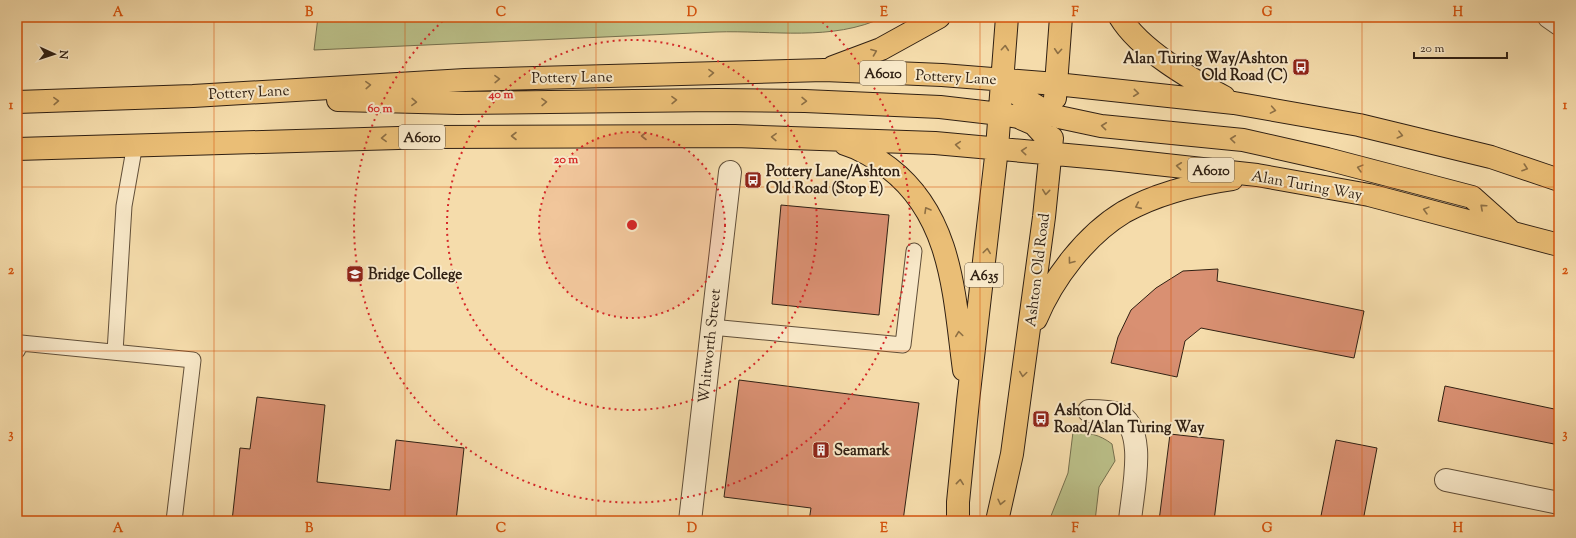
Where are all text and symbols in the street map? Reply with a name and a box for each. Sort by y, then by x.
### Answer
text: A [113,4,124,22]
text: B [305,4,314,22]
text: C [496,4,506,22]
text: D [687,4,697,22]
text: E [880,4,888,22]
text: F [1071,4,1079,22]
text: G [1262,4,1273,22]
text: H [1453,4,1464,22]
north arrow [34,34,74,74]
scale bar [1414,34,1507,60]
text: 20 m [1420,40,1445,58]
one-way arrow [1000,45,1009,51]
one-way arrow [870,48,877,56]
one-way arrow [1054,48,1063,54]
text: N [55,49,71,59]
place label: Alan Turing Way/Ashton Old Road (C) [1123,49,1288,87]
bus stop icon: Alan Turing Way/Ashton Old Road (C) [1291,57,1311,77]
road number: A6010 [860,61,906,85]
street label: Pottery Lane [915,66,997,91]
street label: Pottery Lane [531,67,613,90]
one-way arrow [708,69,714,78]
one-way arrow [494,75,500,83]
street label: Pottery Lane [208,81,290,106]
one-way arrow [365,81,371,90]
text: 40 m [488,86,513,104]
one-way arrow [1133,88,1139,97]
one-way arrow [53,96,59,105]
one-way arrow [671,96,677,104]
text: 1 [9,97,14,115]
one-way arrow [801,97,807,105]
text: 1 [1563,97,1568,115]
one-way arrow [411,98,417,106]
one-way arrow [541,98,547,106]
text: 60 m [368,100,392,118]
one-way arrow [1270,105,1276,113]
one-way arrow [1101,122,1107,131]
road number: A6010 [399,125,445,149]
one-way arrow [1396,130,1403,139]
one-way arrow [511,132,517,140]
one-way arrow [641,132,647,140]
one-way arrow [771,133,777,141]
one-way arrow [381,134,387,142]
one-way arrow [1230,135,1236,144]
one-way arrow [955,141,961,150]
one-way arrow [1021,147,1027,156]
text: 20 m [554,151,578,169]
road number: A6010 [1188,158,1234,182]
place label: Pottery Lane/Ashton Old Road (Stop E) [766,162,900,200]
one-way arrow [1175,162,1182,171]
one-way arrow [1357,164,1363,172]
one-way arrow [1522,164,1529,172]
street label: Alan Turing Way [1250,166,1364,207]
bus stop icon: Pottery Lane/Ashton Old Road (Stop E) [743,170,763,190]
one-way arrow [1042,189,1051,195]
one-way arrow [1135,201,1143,209]
one-way arrow [1480,204,1487,211]
one-way arrow [1423,206,1430,215]
one-way arrow [924,207,931,214]
street label: Ashton Old Road [1021,212,1056,328]
centre of rings [625,218,639,232]
one-way arrow [982,248,991,254]
one-way arrow [1069,257,1076,264]
text: 2 [8,262,15,280]
text: 2 [1562,262,1569,280]
road number: A635 [965,263,1003,287]
school or university icon: Bridge College [345,264,365,284]
place label: Bridge College [368,265,462,286]
street label: Whitworth Street [694,288,727,405]
one-way arrow [955,331,964,337]
one-way arrow [1019,371,1028,377]
place label: Ashton Old Road/Alan Turing Way [1054,401,1205,439]
bus stop icon: Ashton Old Road/Alan Turing Way [1031,409,1051,429]
text: 3 [8,426,14,444]
text: 3 [1562,426,1568,444]
building icon: Seamark [811,440,831,460]
place label: Seamark [834,441,891,462]
one-way arrow [955,479,964,485]
one-way arrow [998,498,1006,505]
text: A [113,520,124,538]
text: B [305,520,314,538]
text: C [496,520,506,538]
text: D [687,520,697,538]
text: E [880,520,888,538]
text: F [1071,520,1079,538]
text: G [1262,520,1273,538]
text: H [1453,520,1464,538]

